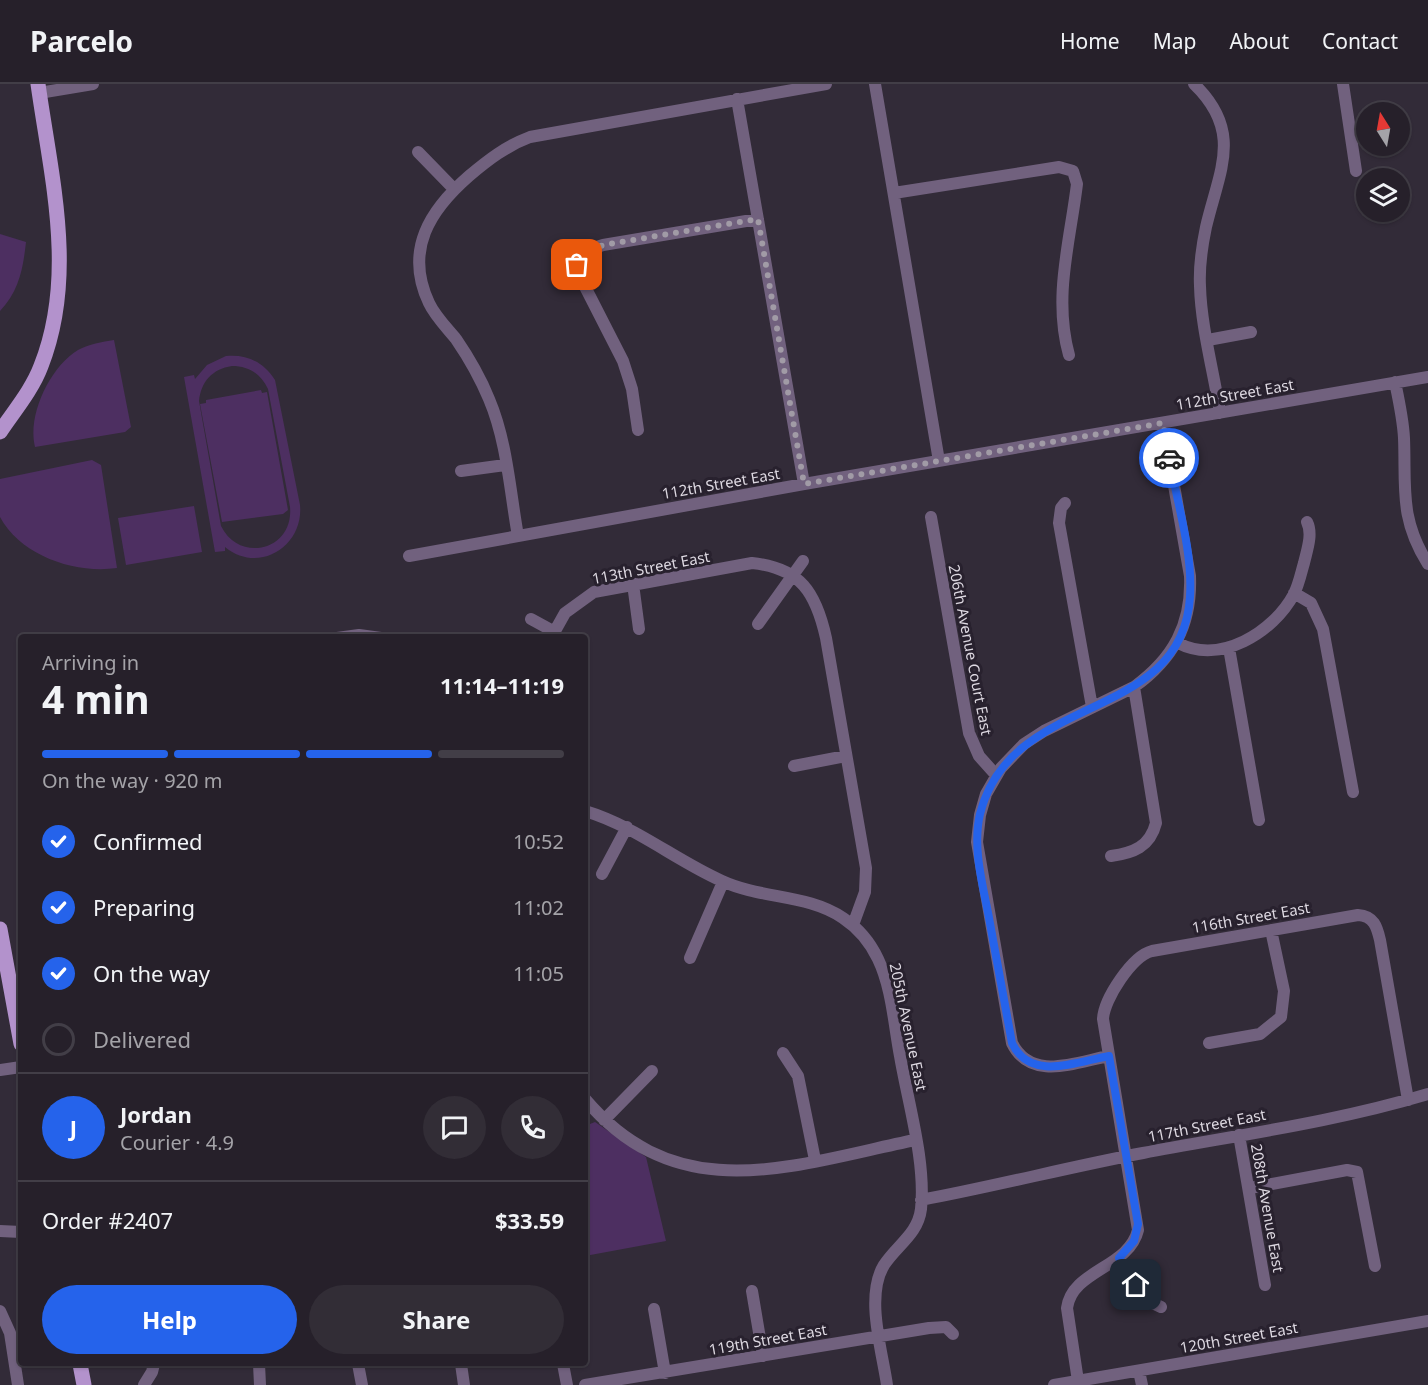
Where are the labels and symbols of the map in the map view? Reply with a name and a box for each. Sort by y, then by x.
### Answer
north arrow [1356,102,1410,156]
pin [551,239,602,290]
street label: 112th Street East [1174,374,1296,414]
courier [1139,428,1199,488]
street label: 112th Street East [660,463,782,503]
street label: 113th Street East [590,546,712,588]
street label: 206th Avenue Court East [945,563,997,737]
street label: 116th Street East [1190,897,1312,937]
street label: 205th Avenue East [886,961,932,1093]
street label: 117th Street East [1146,1104,1268,1146]
street label: 208th Avenue East [1247,1142,1289,1274]
pin [1110,1259,1161,1310]
street label: 120th Street East [1178,1317,1300,1357]
street label: 119th Street East [707,1319,829,1359]

